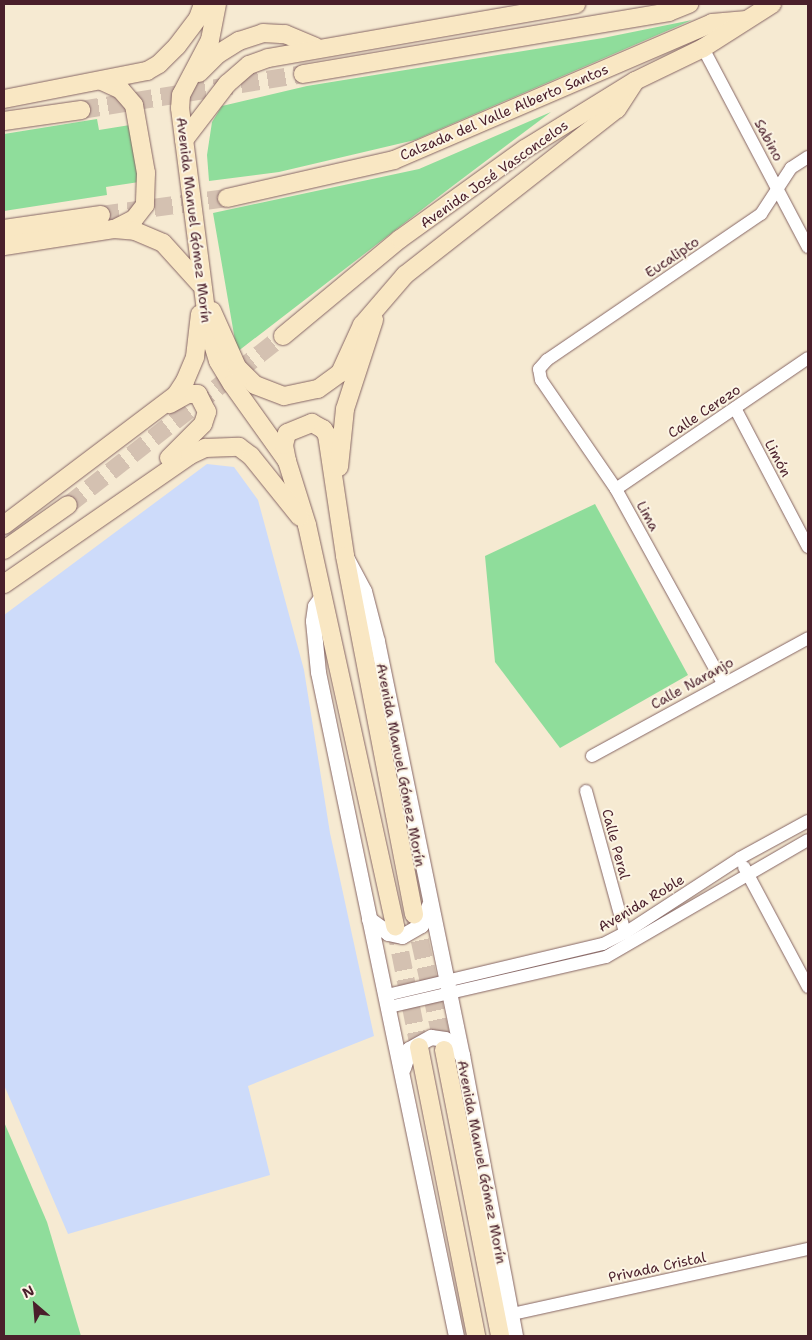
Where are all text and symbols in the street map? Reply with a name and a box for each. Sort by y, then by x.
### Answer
street label: Calzada del Valle Alberto Santos [397,60,611,164]
street label: Avenida Manuel Gómez Morín [173,116,215,324]
street label: Avenida José Vasconcelos [417,116,571,232]
street label: Sabino [751,116,787,164]
street label: Eucalipto [642,233,702,281]
street label: Calle Cerezo [665,381,743,441]
street label: Limón [761,436,795,480]
street label: Lima [633,498,663,534]
street label: Calle Naranjo [648,653,736,713]
street label: Avenida Manuel Gómez Morín [373,662,429,868]
street label: Calle Peral [599,807,633,881]
street label: Avenida Roble [595,871,687,935]
street label: Avenida Manuel Gómez Morín [454,1059,510,1265]
street label: Privada Cristal [607,1248,707,1286]
north arrow [10,1280,60,1330]
text: N [19,1281,37,1302]

